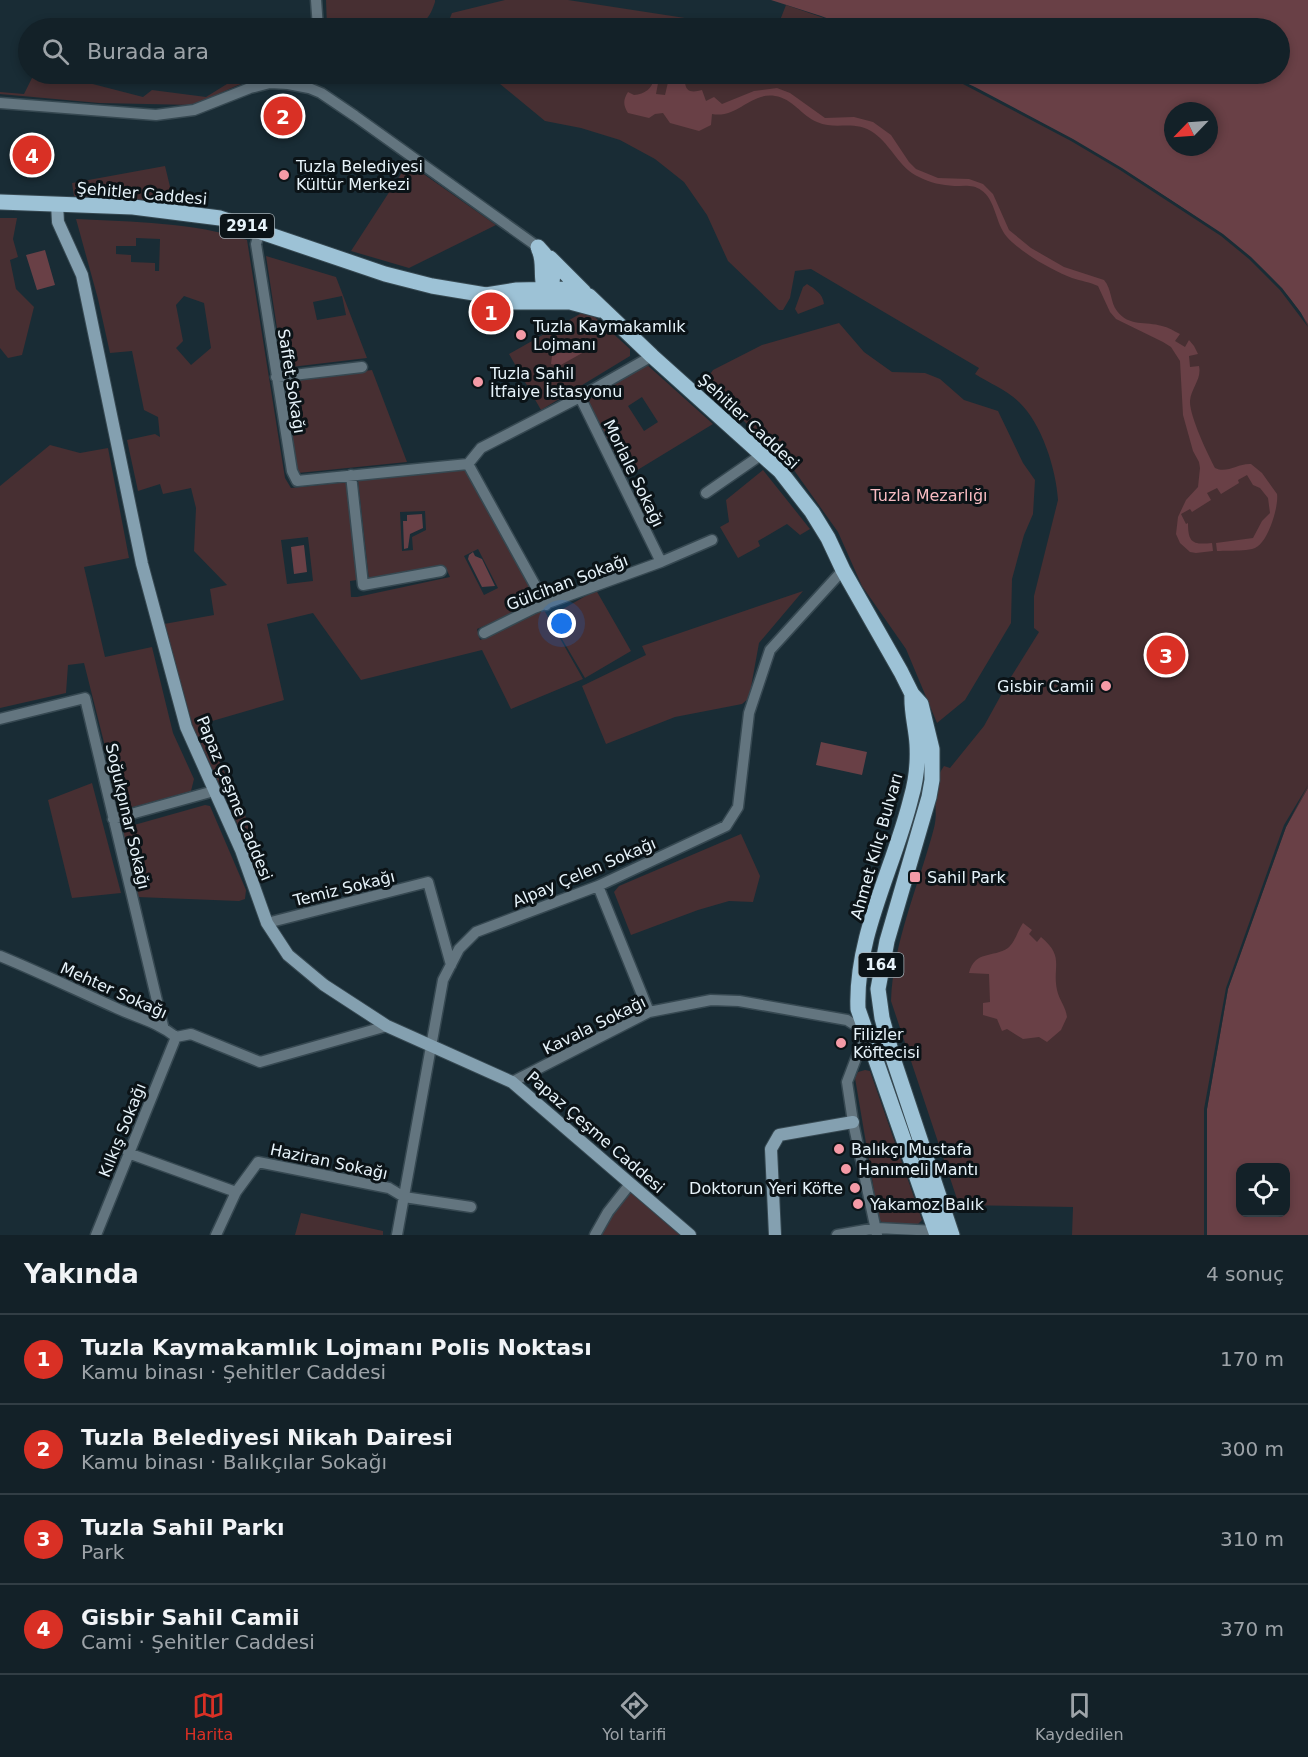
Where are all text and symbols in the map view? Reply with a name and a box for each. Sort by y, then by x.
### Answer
search box [18,18,1290,84]
icon: search [39,35,72,68]
text: Burada ara [87,39,209,64]
pin: 2 [264,94,302,138]
north arrow [1164,102,1218,156]
pin: 4 [12,132,51,178]
place label: Tuzla Belediyesi Kültür Merkezi [295,157,423,194]
marker: Tuzla Belediyesi Kültür Merkezi [277,168,291,182]
street label: Şehitler Caddesi [76,178,208,209]
road number: 2914 [220,214,274,238]
pin: 1 [472,290,510,334]
place label: Tuzla Kaymakamlık Lojmanı [532,317,686,354]
street label: Saffet Sokağı [274,327,309,435]
marker: Tuzla Kaymakamlık Lojmanı [514,328,528,342]
place label: Tuzla Sahil İtfaiye İstasyonu [489,364,622,401]
street label: Şehitler Caddesi [694,370,803,473]
marker: Tuzla Sahil İtfaiye İstasyonu [471,375,485,389]
street label: Morlale Sokağı [599,416,668,530]
park label: Tuzla Mezarlığı [869,486,988,505]
street label: Gülcihan Sokağı [504,551,631,614]
your location [547,609,576,638]
pin: 3 [1146,632,1186,678]
place label: Gisbir Camii [997,677,1094,696]
marker: Gisbir Camii [1099,679,1113,693]
street label: Papaz Çeşme Caddesi [193,713,276,883]
street label: Soğukpınar Sokağı [101,741,154,891]
street label: Ahmet Kılıç Bulvarı [846,771,906,922]
street label: Alpay Çelen Sokağı [510,834,659,911]
street label: Temiz Sokağı [291,867,397,910]
place label: Sahil Park [927,868,1006,887]
marker: Sahil Park [908,870,922,884]
road number: 164 [858,953,904,977]
street label: Mehter Sokağı [57,958,170,1023]
street label: Kavala Sokağı [540,992,649,1059]
place label: Filizler Köftecisi [853,1025,920,1062]
marker: Filizler Köftecisi [834,1036,848,1050]
street label: Papaz Çeşme Caddesi [523,1067,668,1197]
street label: Kılkış Sokağı [95,1080,150,1180]
street label: Haziran Sokağı [268,1140,389,1183]
place label: Balıkçı Mustafa [851,1140,972,1159]
marker: Balıkçı Mustafa [832,1142,846,1156]
place label: Hanımeli Mantı [858,1160,978,1179]
marker: Hanımeli Mantı [839,1162,853,1176]
map controls [1236,1163,1290,1217]
button: locate [1236,1163,1290,1217]
place label: Doktorun Yeri Köfte [689,1179,843,1198]
marker: Doktorun Yeri Köfte [848,1181,862,1195]
place label: Yakamoz Balık [869,1195,985,1214]
marker: Yakamoz Balık [851,1197,865,1211]
text: Yakında [24,1259,139,1289]
text: 4 sonuç [1206,1262,1284,1286]
text: Tuzla Kaymakamlık Lojmanı Polis Noktası [81,1335,592,1360]
text: 1 [37,1347,50,1371]
text: 170 m [1220,1347,1284,1371]
text: Kamu binası · Şehitler Caddesi [81,1360,386,1384]
text: Tuzla Belediyesi Nikah Dairesi [81,1425,453,1450]
text: 2 [37,1437,50,1461]
text: 300 m [1220,1437,1284,1461]
text: Kamu binası · Balıkçılar Sokağı [81,1450,387,1474]
text: Tuzla Sahil Parkı [81,1515,285,1540]
text: 3 [37,1527,50,1551]
text: 310 m [1220,1527,1284,1551]
text: Park [81,1540,124,1564]
text: Gisbir Sahil Camii [81,1605,300,1630]
text: 4 [37,1617,50,1641]
text: 370 m [1220,1617,1284,1641]
text: Cami · Şehitler Caddesi [81,1630,315,1654]
tab: Harita [184,1689,233,1744]
tab: Yol tarifi [602,1689,666,1744]
tab: Kaydedilen [1035,1689,1124,1744]

